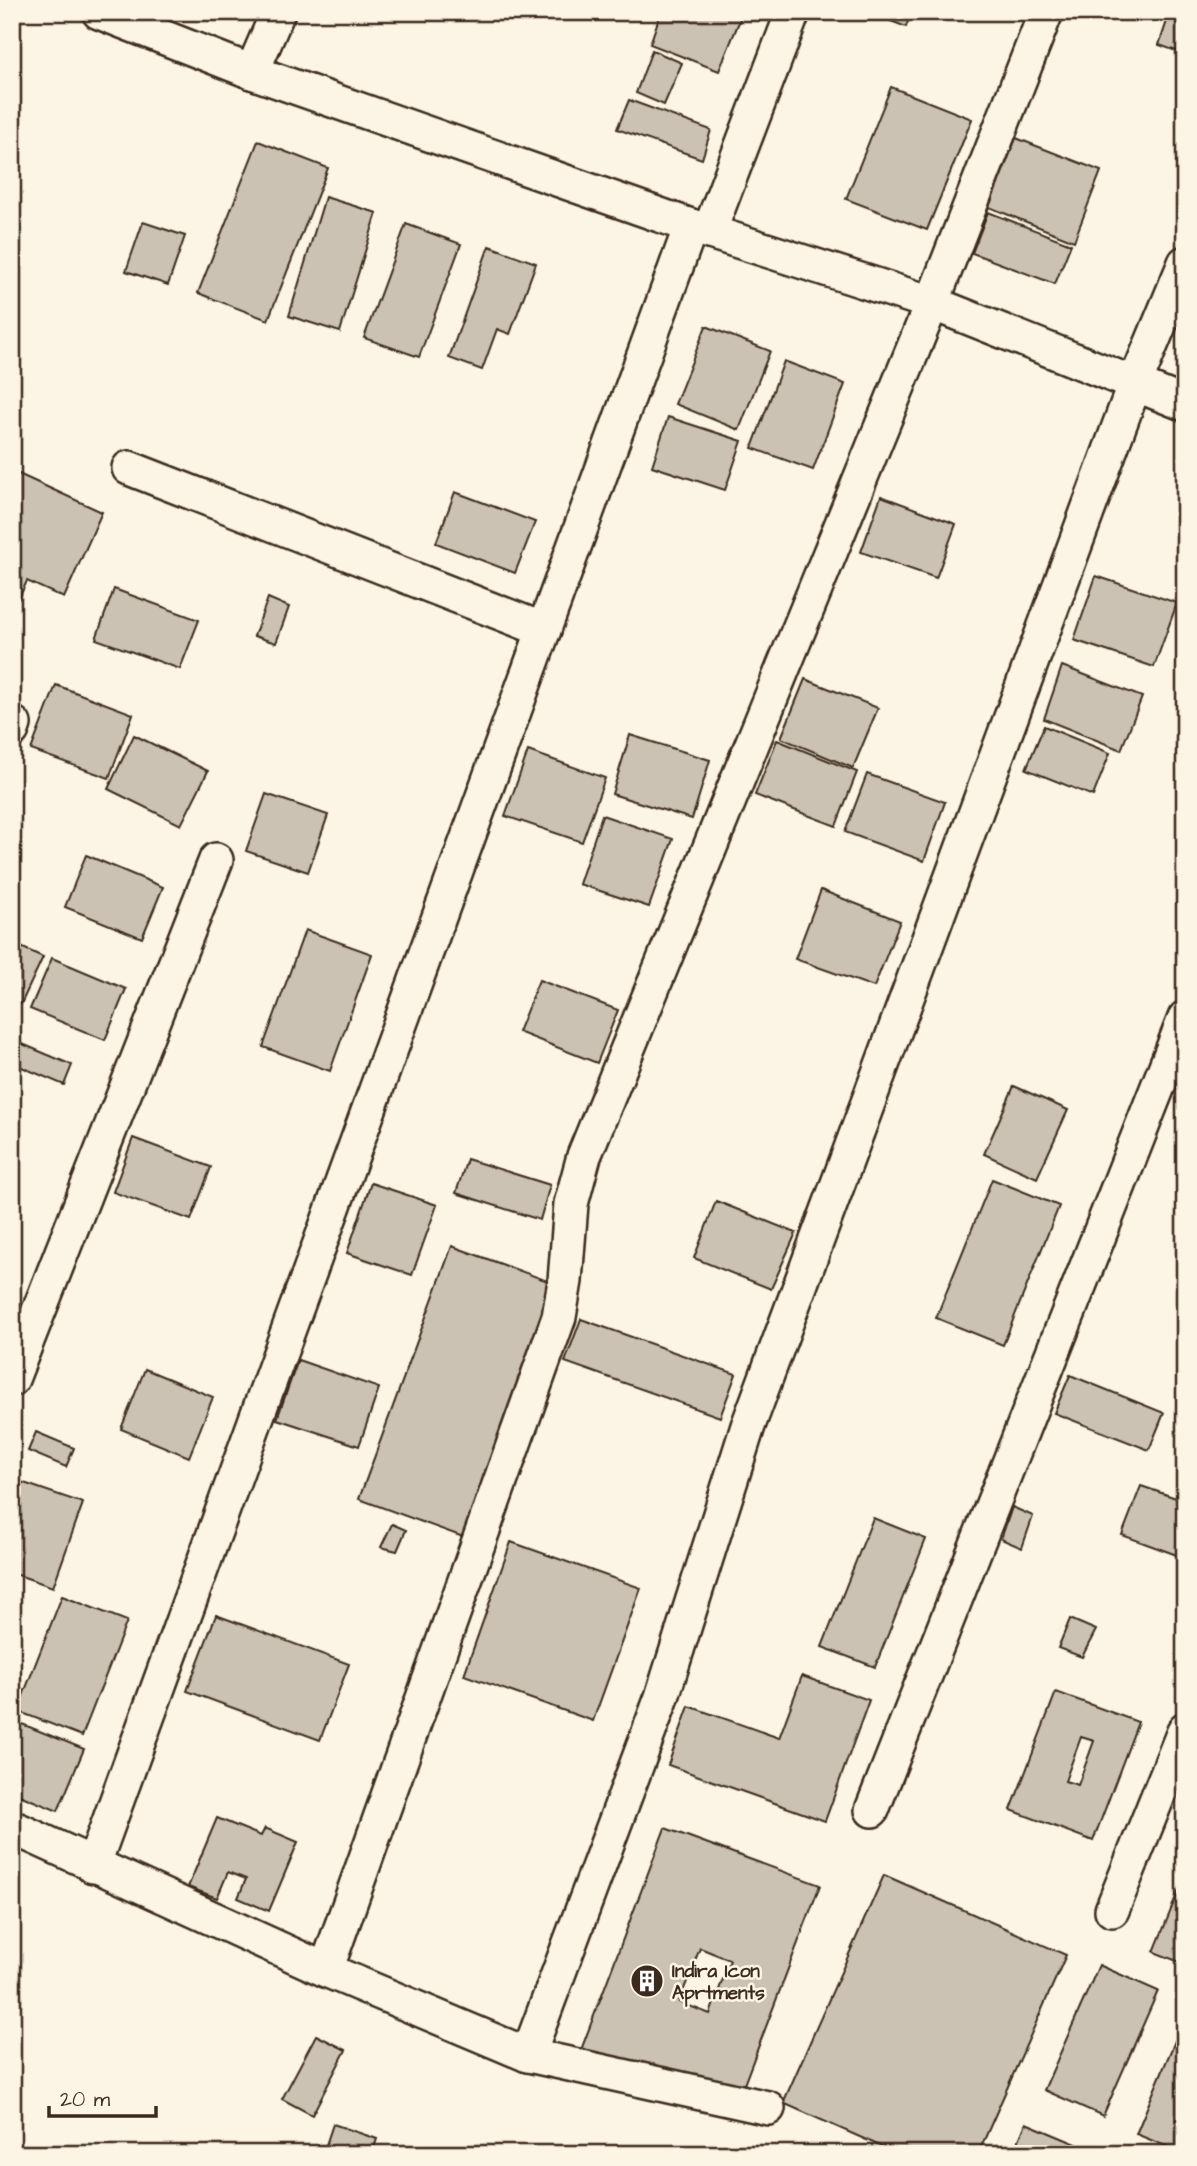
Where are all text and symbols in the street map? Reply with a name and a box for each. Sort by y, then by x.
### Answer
place label: Indira Icon Aprtments [672,1958,765,2007]
building icon: Indira Icon Aprtments [628,1962,666,2000]
scale bar [49,2075,156,2119]
text: 20 m [60,2085,111,2114]

